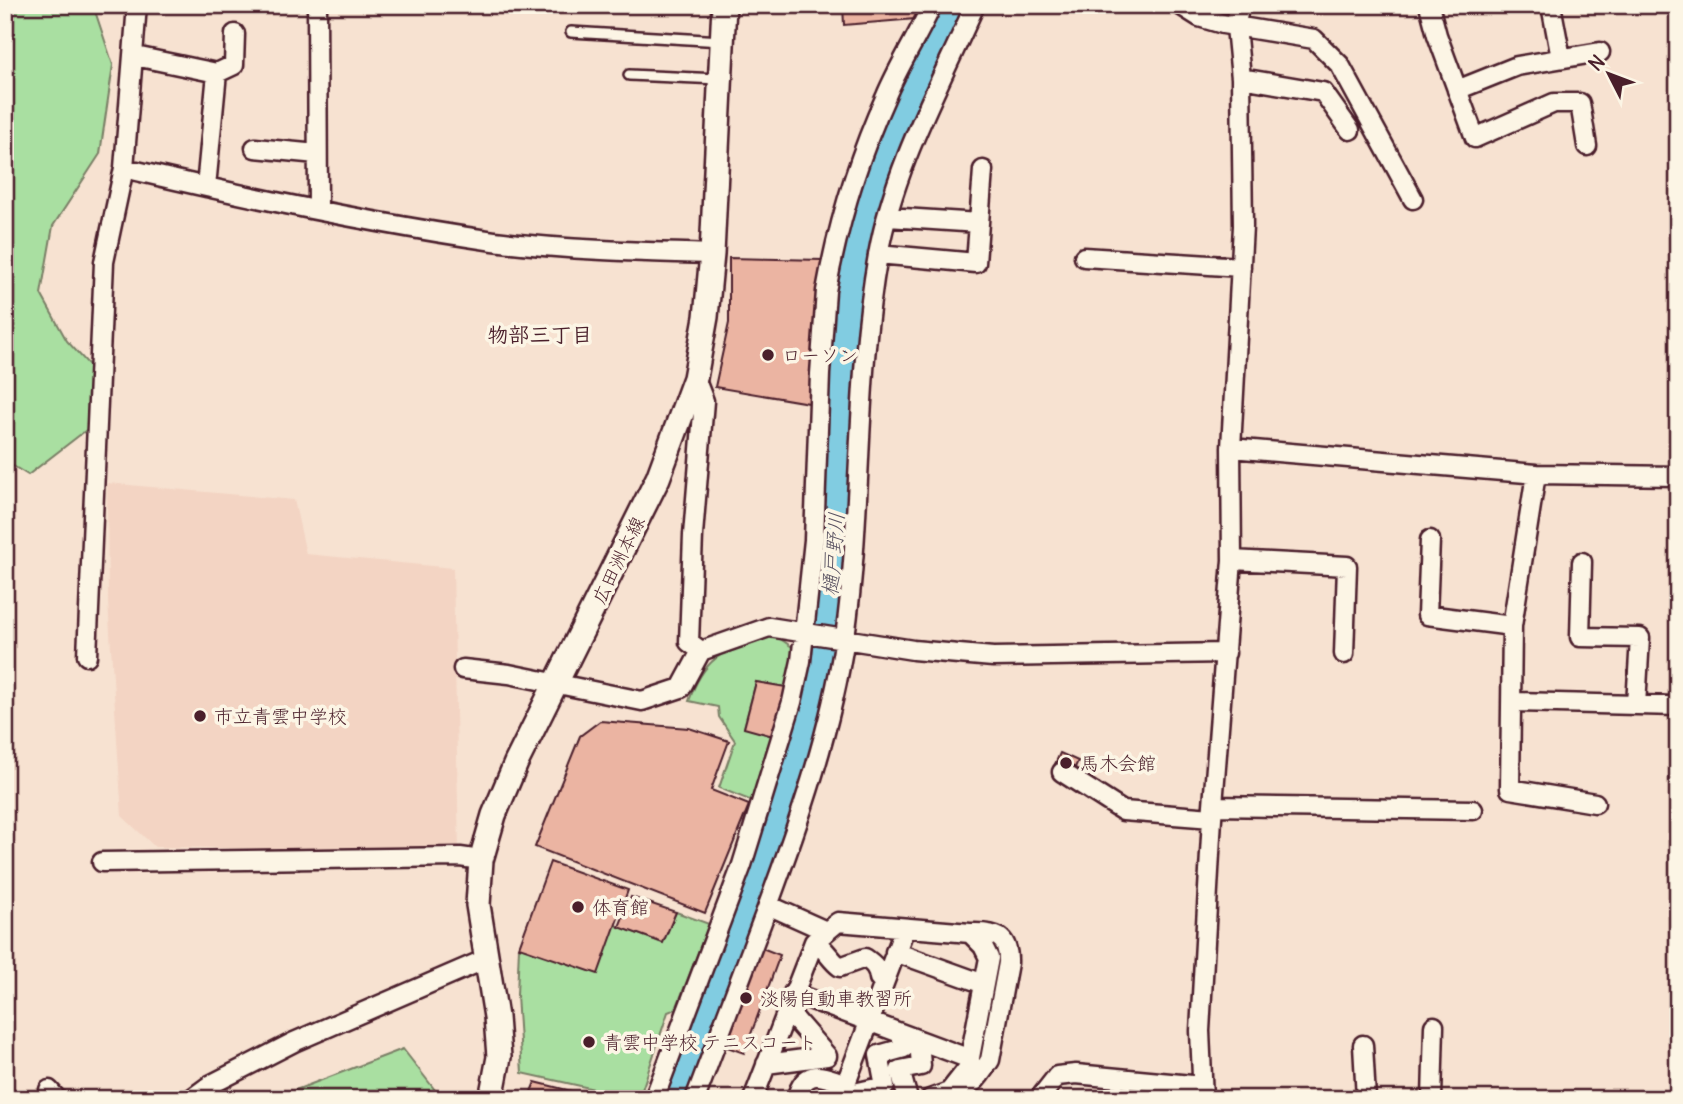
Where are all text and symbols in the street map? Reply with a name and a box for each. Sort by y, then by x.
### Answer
north arrow [1574,38,1644,108]
text: N [1583,50,1610,76]
district label: 物部三丁目 [488,321,593,348]
place label: ローソン [782,343,858,367]
marker: ローソン [760,347,776,363]
water label: 樋戸野川 [816,511,850,597]
street label: 広田洲本線 [586,512,650,608]
place label: 市立青雲中学校 [214,704,347,728]
marker: 市立青雲中学校 [192,708,208,724]
place label: 馬木会館 [1080,751,1156,775]
marker: 馬木会館 [1058,755,1074,771]
place label: 体育館 [592,895,649,919]
marker: 体育館 [570,899,586,915]
place label: 淡陽自動車教習所 [760,986,912,1010]
marker: 淡陽自動車教習所 [738,990,754,1006]
place label: 青雲中学校 テニスコート [603,1030,817,1054]
marker: 青雲中学校 テニスコート [581,1034,597,1050]

